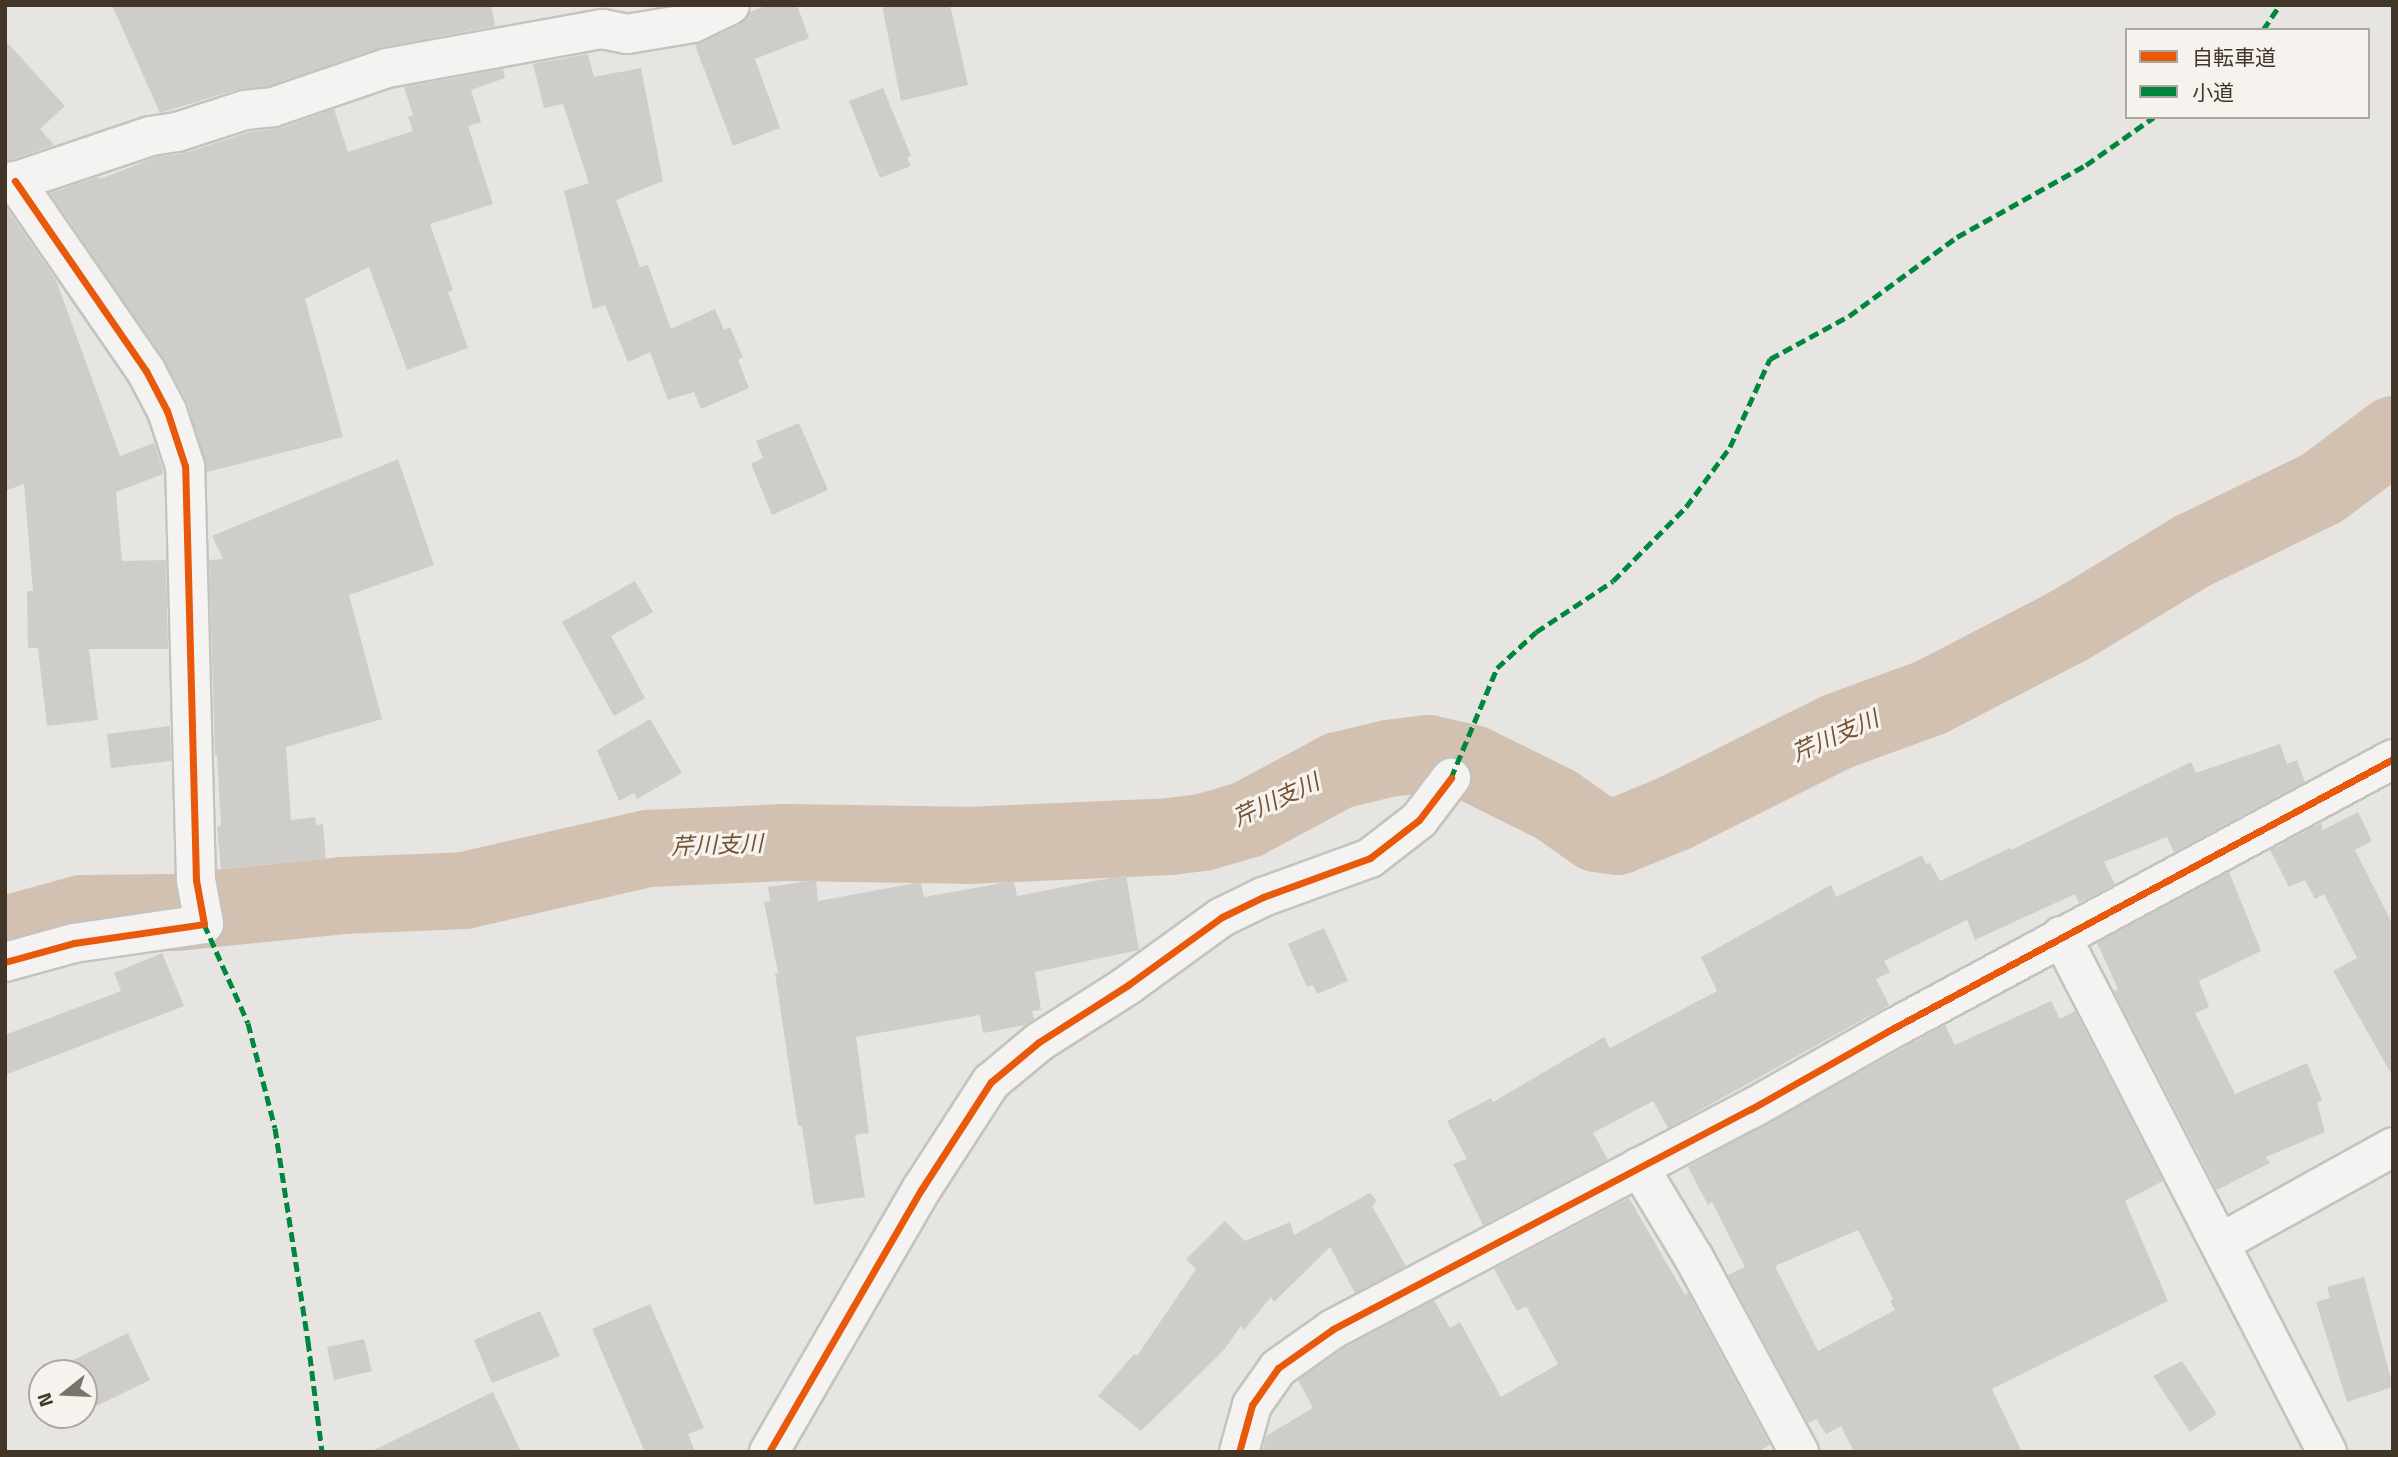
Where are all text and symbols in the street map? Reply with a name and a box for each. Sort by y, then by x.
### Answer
legend [2125,28,2370,119]
text: 自転車道 [2192,41,2276,73]
text: 小道 [2192,76,2234,108]
water label: 芹川支川 [1787,705,1883,767]
water label: 芹川支川 [1228,768,1324,832]
water label: 芹川支川 [671,830,763,860]
north arrow [28,1359,98,1429]
text: N [29,1389,60,1411]

